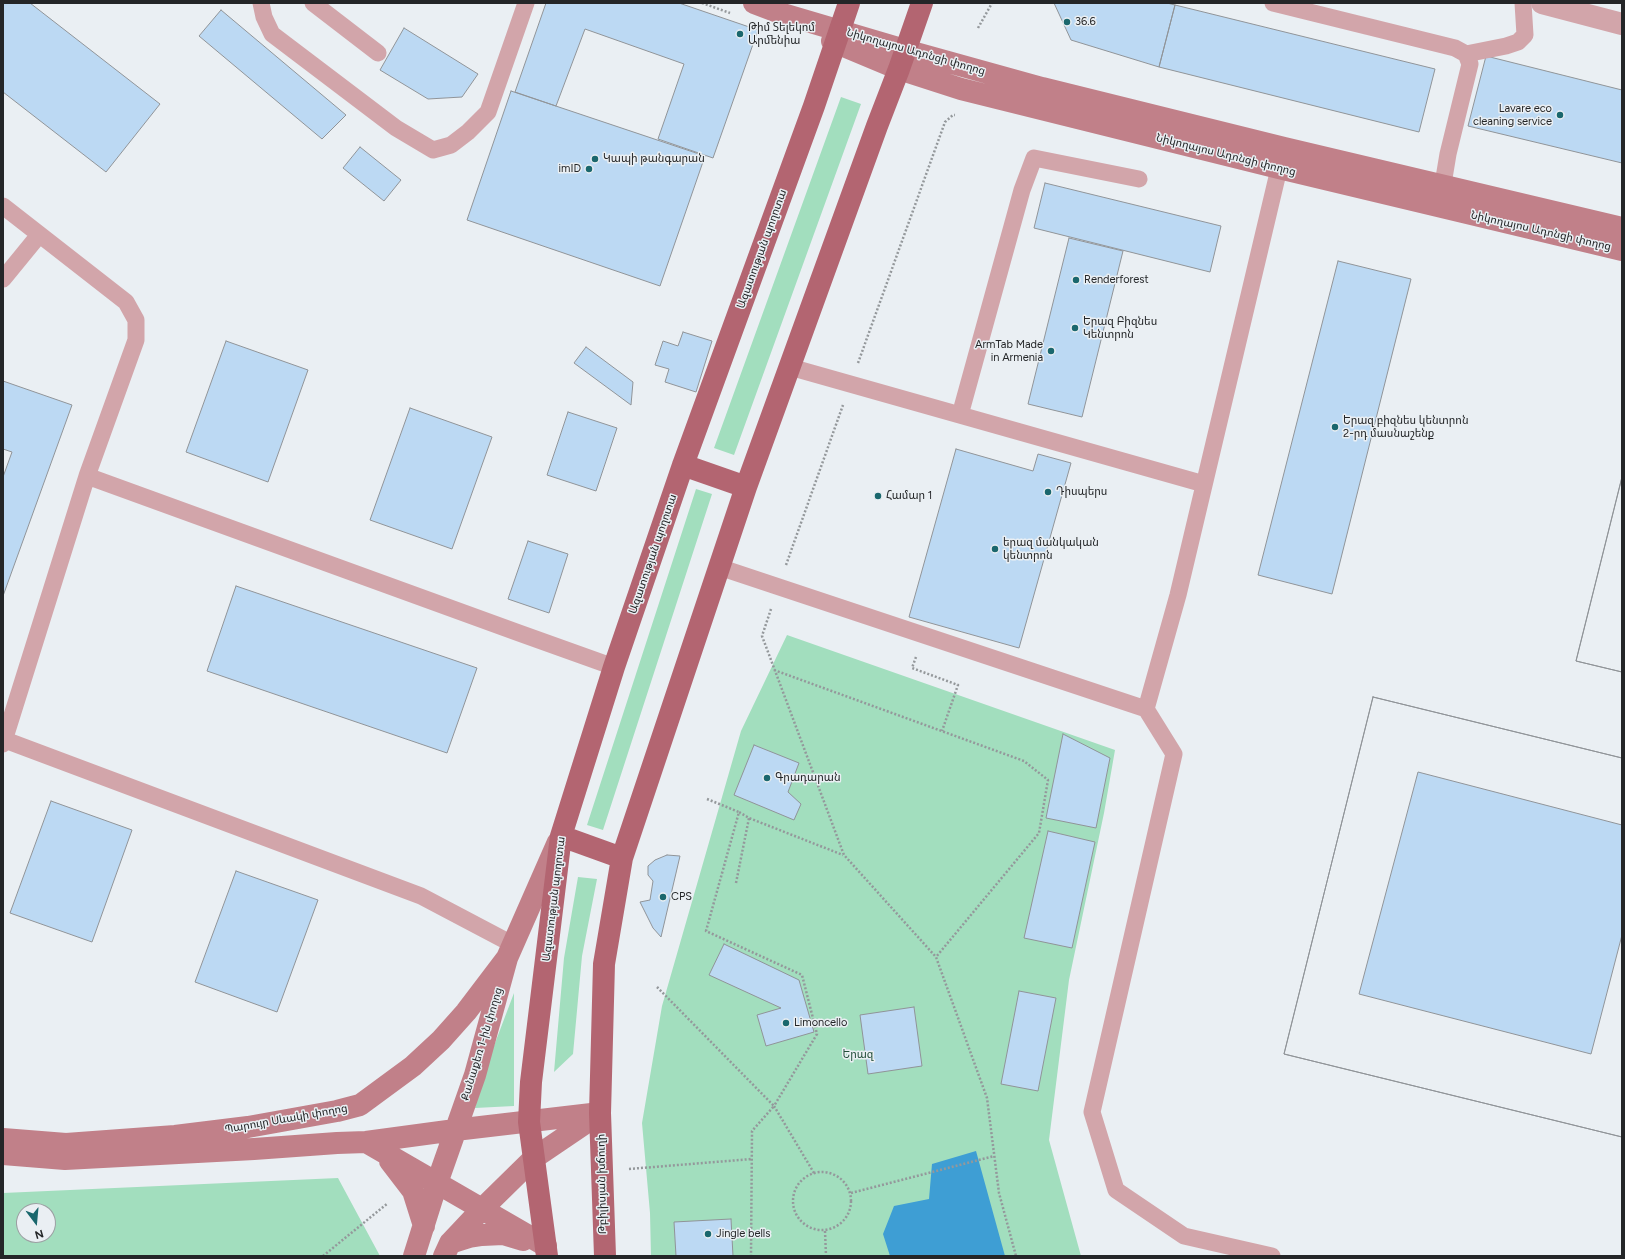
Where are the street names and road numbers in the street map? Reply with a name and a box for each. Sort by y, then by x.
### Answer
street label: Նիկողայոս Ադոնցի փողոց [845,26,987,78]
street label: Նիկողայոս Ադոնցի փողոց [1155,131,1297,179]
street label: Ազատության պողոտա [734,188,790,310]
street label: Նիկողայոս Ադոնցի փողոց [1470,208,1612,254]
street label: Ազատության պողոտա [626,492,680,616]
street label: Ազատության պողոտա [540,836,568,962]
street label: Քանաքեռ 1-ին փողոց [459,986,505,1102]
street label: Պարույր Սևակի փողոց [223,1102,349,1136]
street label: Թբիլիսյան խճուղի [595,1134,609,1234]

